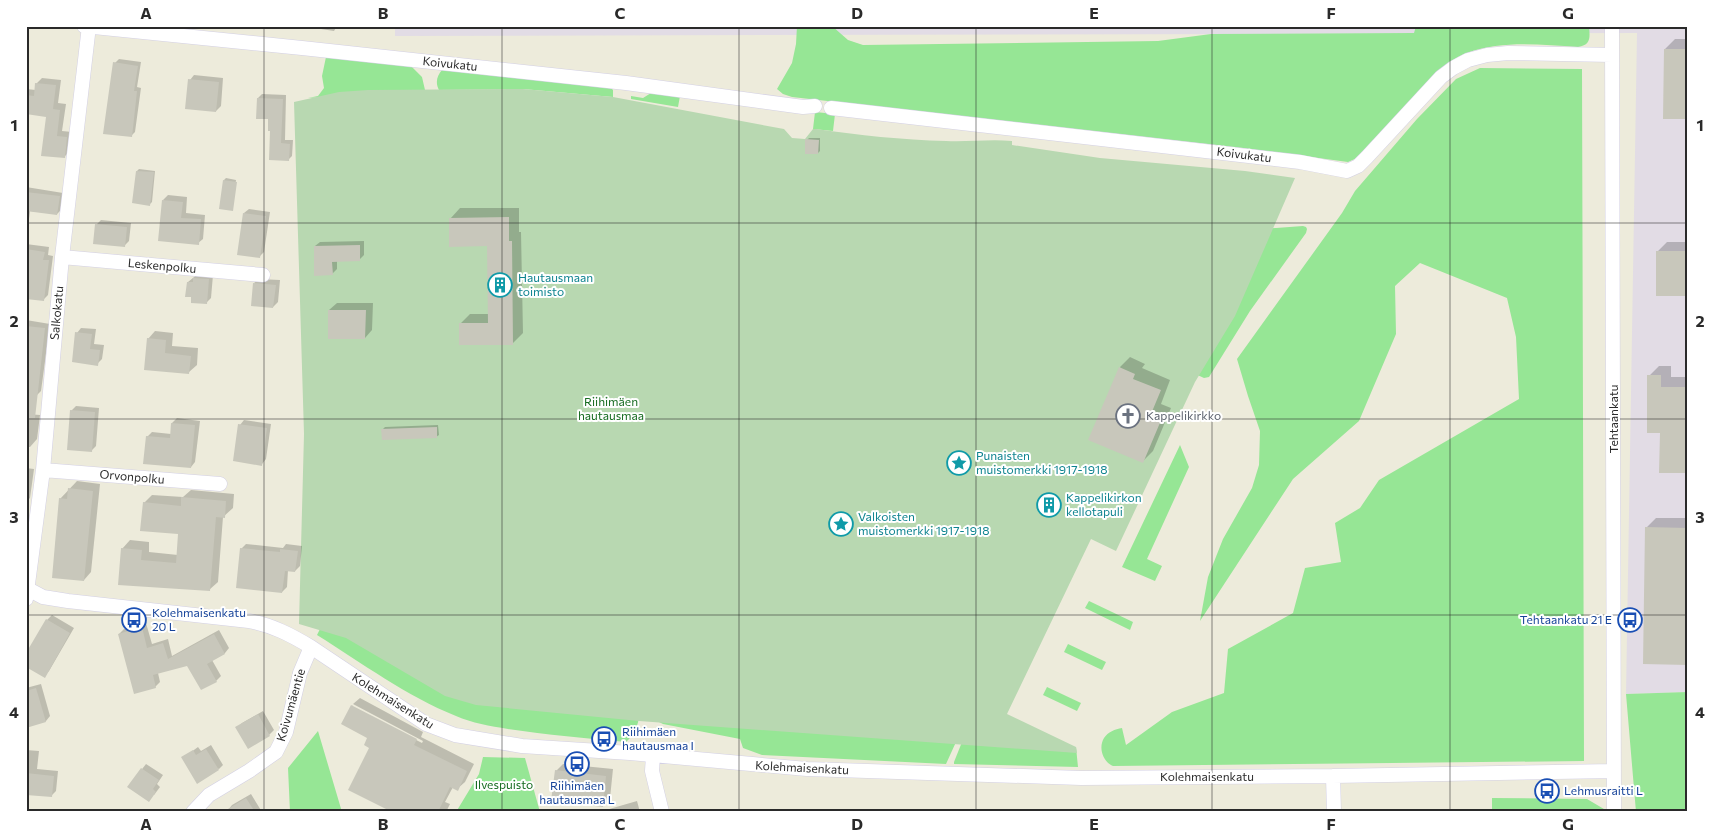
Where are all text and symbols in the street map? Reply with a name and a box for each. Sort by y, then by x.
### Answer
text: A [140,3,152,22]
text: B [378,3,389,22]
text: C [615,3,626,22]
text: D [851,3,863,22]
text: E [1089,3,1099,22]
text: F [1326,3,1336,22]
text: G [1562,3,1574,22]
street label: Koivukatu [422,53,478,73]
text: 1 [10,115,18,134]
text: 1 [1696,115,1704,134]
street label: Koivukatu [1216,144,1272,164]
street label: Leskenpolku [127,255,197,275]
place label: Hautausmaan toimisto [518,270,593,298]
building icon: Hautausmaan toimisto [487,272,513,298]
street label: Salkokatu [47,285,65,341]
text: 2 [9,311,19,330]
text: 2 [1695,311,1705,330]
street label: Tehtaankatu [1606,385,1620,453]
park label: Riihimäen hautausmaa [578,394,644,422]
church icon: Kappelikirkko [1115,403,1141,429]
place label: Kappelikirkko [1146,408,1221,422]
place label: Punaisten muistomerkki 1917-1918 [976,448,1107,476]
place icon: Punaisten muistomerkki 1917-1918 [946,450,972,476]
street label: Orvonpolku [99,466,165,486]
place label: Kappelikirkon kellotapuli [1066,490,1142,518]
building icon: Kappelikirkon kellotapuli [1036,492,1062,518]
text: 3 [9,507,19,526]
text: 3 [1695,507,1705,526]
place label: Valkoisten muistomerkki 1917-1918 [858,509,989,537]
place icon: Valkoisten muistomerkki 1917-1918 [828,511,854,537]
place label: Kolehmaisenkatu 20 L [152,605,246,633]
bus stop icon: Kolehmaisenkatu 20 L [121,607,147,633]
bus stop icon: Tehtaankatu 21 E [1617,607,1643,633]
place label: Tehtaankatu 21 E [1520,612,1612,626]
street label: Koivumäentie [273,667,307,743]
street label: Kolehmaisenkatu [350,669,437,731]
text: 4 [9,702,19,721]
text: 4 [1695,702,1705,721]
place label: Riihimäen hautausmaa I [622,724,694,752]
bus stop icon: Riihimäen hautausmaa I [591,726,617,752]
bus stop icon: Riihimäen hautausmaa L [564,751,590,777]
street label: Kolehmaisenkatu [755,758,849,776]
street label: Kolehmaisenkatu [1160,769,1254,783]
park label: Ilvespuisto [475,777,533,791]
place label: Riihimäen hautausmaa L [539,778,615,806]
bus stop icon: Lehmusraitti L [1534,778,1560,804]
place label: Lehmusraitti L [1564,783,1643,797]
text: A [140,814,152,833]
text: B [378,814,389,833]
text: C [615,814,626,833]
text: D [851,814,863,833]
text: E [1089,814,1099,833]
text: F [1326,814,1336,833]
text: G [1562,814,1574,833]

